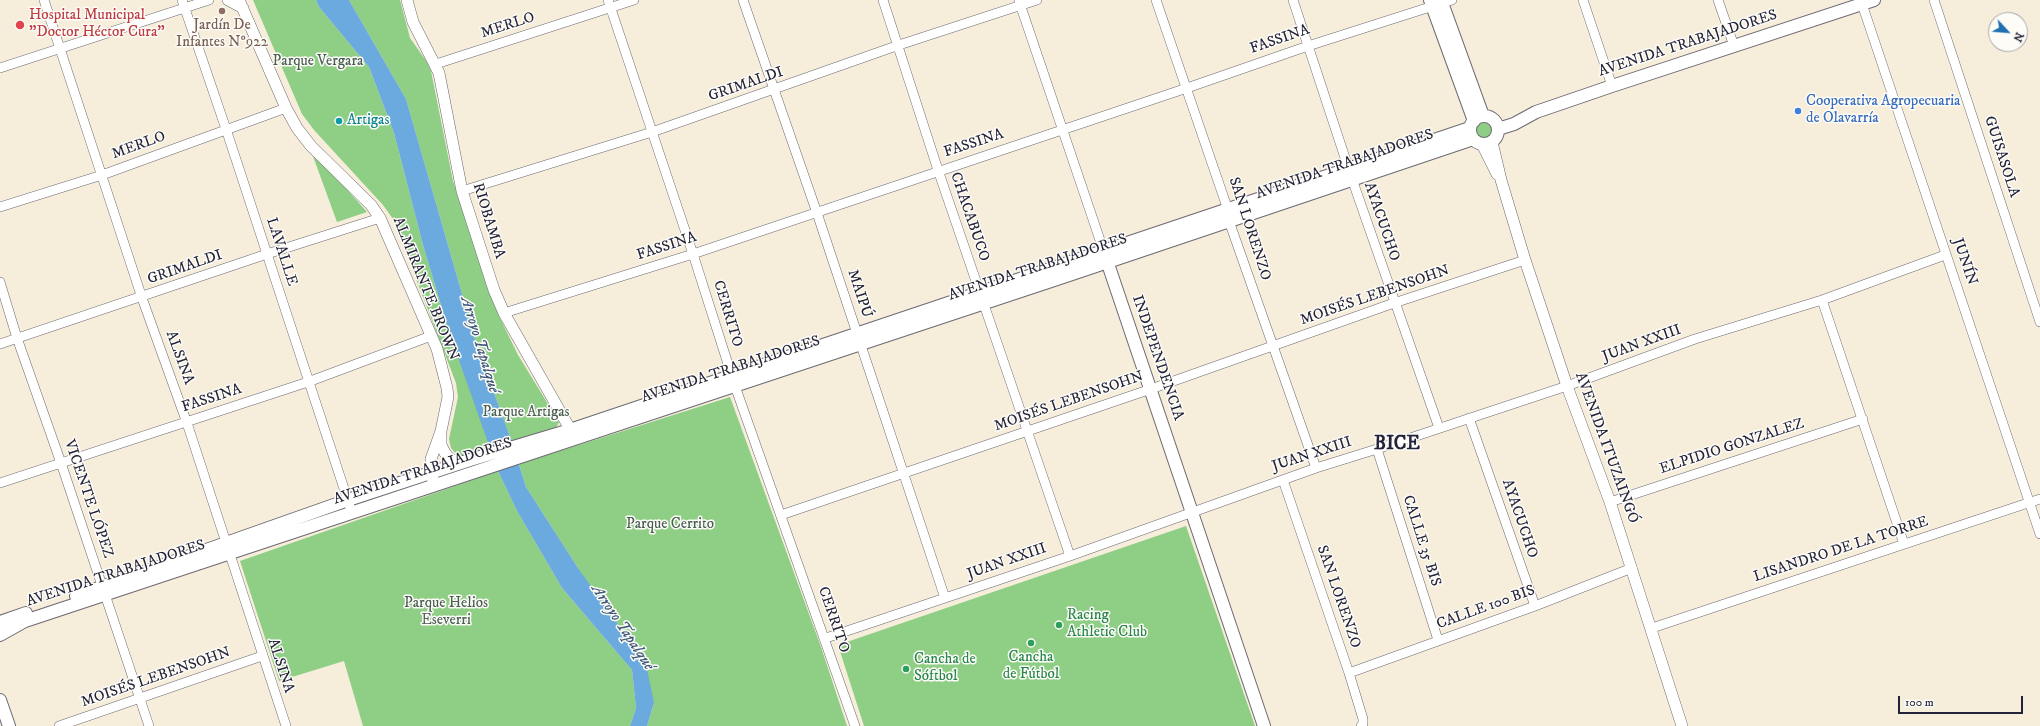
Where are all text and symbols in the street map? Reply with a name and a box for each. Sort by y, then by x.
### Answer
marker: Jardín De Infantes Nº922 [217,6,227,16]
place label: Hospital Municipal "Doctor Héctor Cura" [29,7,165,42]
street label: AVENIDA TRABAJADORES [1596,7,1780,81]
street label: MERLO [479,9,537,43]
north arrow [1988,12,2028,52]
place label: Jardín De Infantes Nº922 [176,17,268,52]
marker: Hospital Municipal "Doctor Héctor Cura" [14,19,26,31]
street label: FASSINA [1248,21,1312,59]
text: N [2010,30,2026,44]
park label: Parque Vergara [273,53,363,71]
street label: GRIMALDI [706,64,786,106]
place label: Cooperativa Agropecuaria de Olavarría [1806,93,1960,128]
marker: Cooperativa Agropecuaria de Olavarría [1793,106,1803,116]
place label: Artigas [347,112,389,130]
street label: GUISASOLA [1979,114,2023,200]
marker: Artigas [334,116,344,126]
street label: FASSINA [942,126,1006,162]
street label: AVENIDA TRABAJADORES [1254,126,1436,204]
street label: MERLO [110,128,168,164]
street label: CHACABUCO [945,170,993,264]
street label: SAN LORENZO [1224,175,1274,283]
street label: AYACUCHO [1359,180,1403,264]
street label: RIOBAMBA [468,181,508,261]
street label: ALMIRANTE BROWN [388,215,462,363]
street label: LAVALLE [261,216,301,288]
street label: FASSINA [635,229,699,265]
street label: AVENIDA TRABAJADORES [946,231,1130,305]
street label: JUNÍN [1948,236,1980,288]
street label: GRIMALDI [145,247,225,289]
street label: MOISÉS LEBENSOHN [1298,262,1452,330]
street label: MAIPÚ [843,268,875,320]
street label: CERRITO [708,279,746,349]
street label: INDEPENDENCIA [1127,293,1187,423]
water label: Arroyo Tapalqué [455,295,503,395]
street label: JUAN XXIII [1600,321,1684,367]
street label: ALSINA [161,329,197,387]
street label: AVENIDA TRABAJADORES [639,333,823,407]
street label: MOISÉS LEBENSOHN [992,368,1146,436]
street label: AVENIDA ITUZAINGÓ [1570,370,1642,526]
street label: FASSINA [180,381,244,417]
park label: Parque Artigas [482,404,570,422]
street label: ELPIDIO GONZALEZ [1658,415,1806,479]
street label: JUAN XXIII [1270,434,1354,476]
district label: BICE [1374,434,1420,456]
street label: AVENIDA TRABAJADORES [331,435,515,509]
street label: VICENTE LÓPEZ [59,438,117,560]
street label: AYACUCHO [1497,477,1541,561]
street label: CALLE 35 BIS [1398,493,1444,589]
street label: LISANDRO DE LA TORRE [1751,513,1931,587]
park label: Parque Cerrito [626,516,714,534]
street label: AVENIDA TRABAJADORES [24,537,208,611]
street label: JUAN XXIII [965,540,1049,584]
street label: SAN LORENZO [1312,543,1364,651]
water label: Arroyo Tapalqué [586,581,658,675]
street label: CALLE 100 BIS [1434,582,1538,634]
street label: CERRITO [813,585,853,655]
park label: Parque Helios Eseverri [404,595,488,630]
place label: Racing Athletic Club [1067,607,1147,642]
marker: Racing Athletic Club [1054,620,1064,630]
street label: ALSINA [263,637,297,695]
marker: Cancha de Fútbol [1026,638,1036,648]
street label: MOISÉS LEBENSOHN [79,644,233,712]
place label: Cancha de Fútbol [1003,649,1059,684]
place label: Cancha de Sóftbol [914,651,976,686]
marker: Cancha de Sóftbol [901,664,911,674]
scale bar [1900,688,2025,714]
text: 100 m [1905,695,1934,710]

